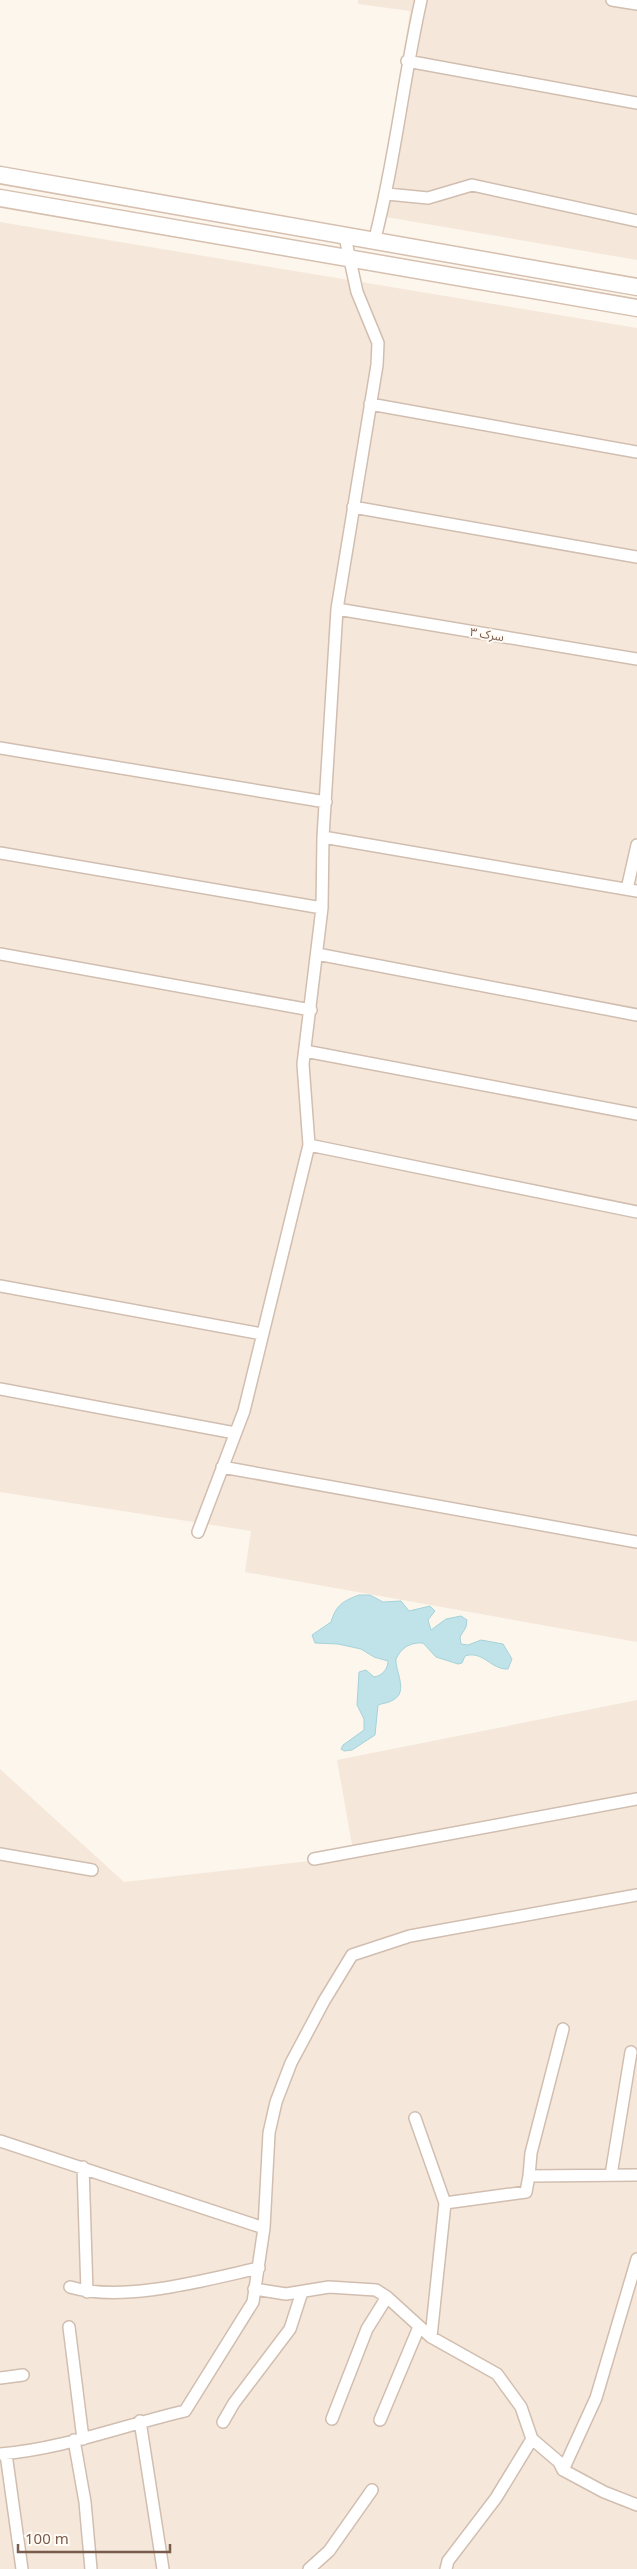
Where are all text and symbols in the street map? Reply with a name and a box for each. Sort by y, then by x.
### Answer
street label: سرک ۳ [469,623,505,645]
scale bar [18,2522,170,2554]
text: 100 m [25,2528,69,2548]

